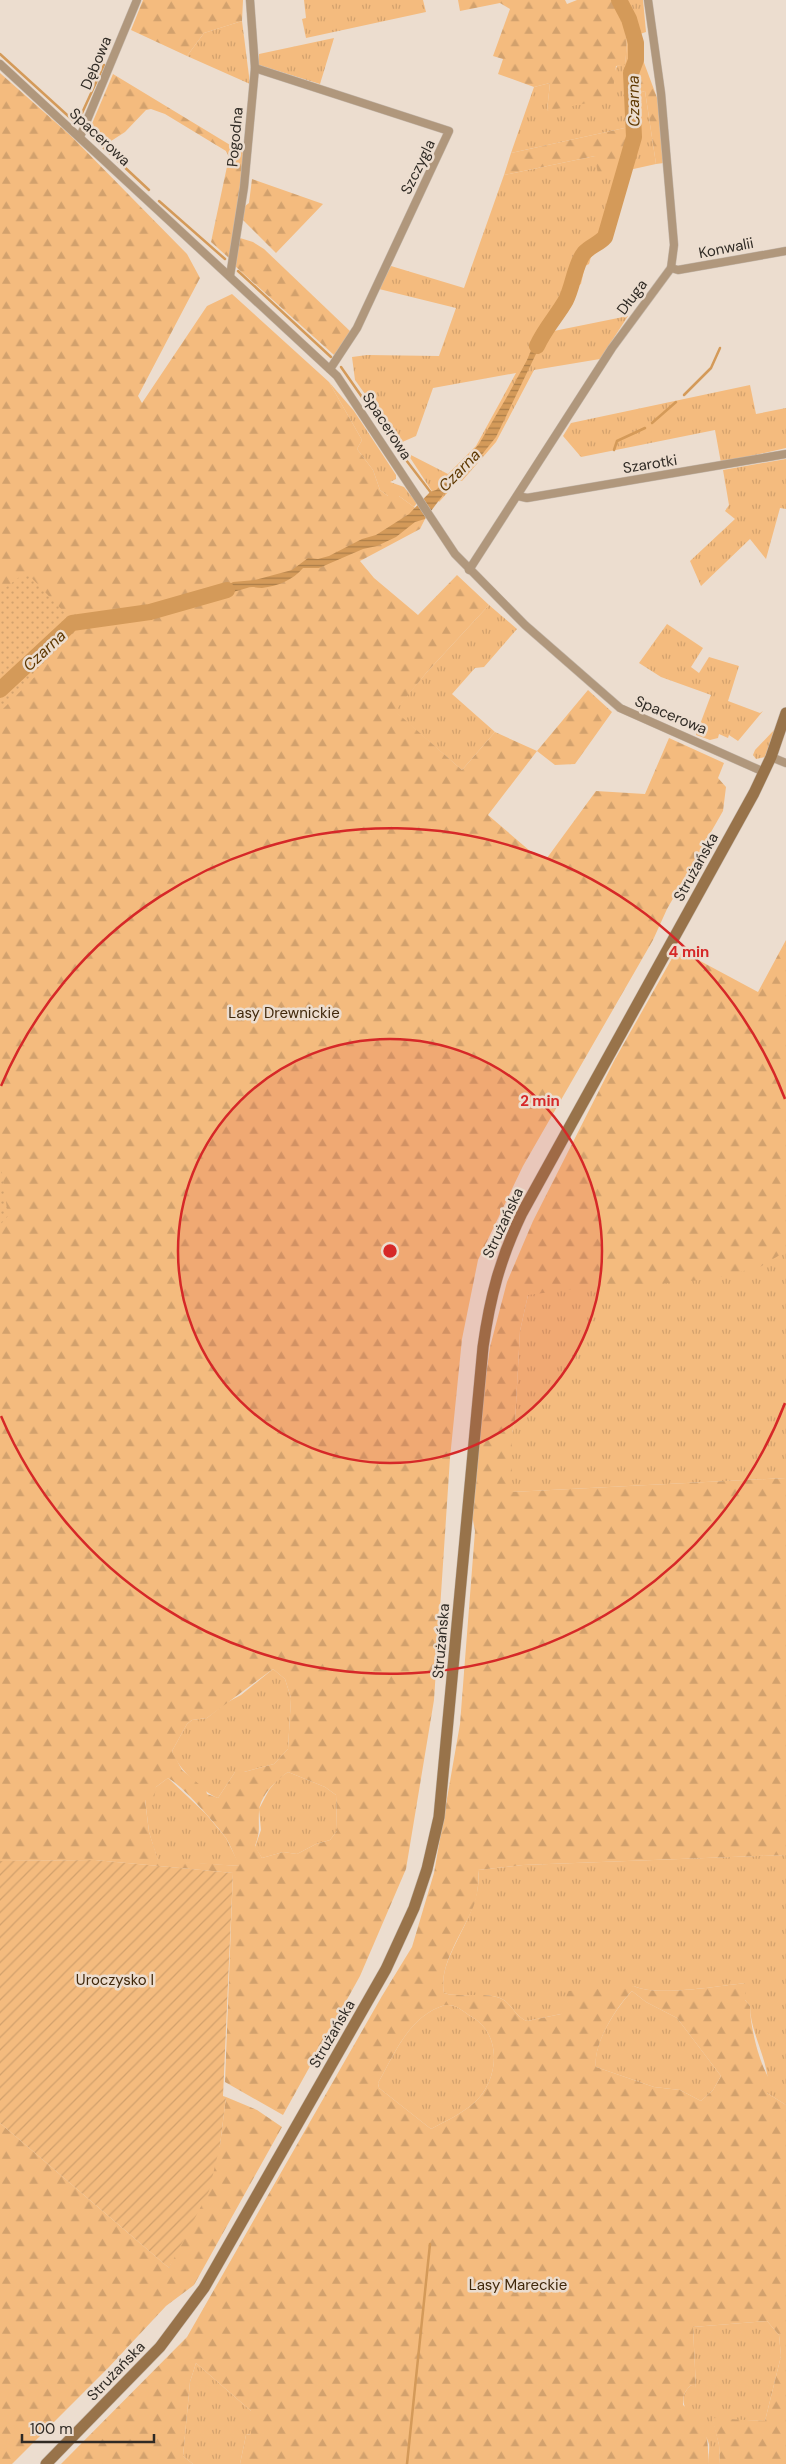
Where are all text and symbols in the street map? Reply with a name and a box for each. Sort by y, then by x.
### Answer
street label: Dębowa [76,33,116,93]
water label: Czarna [623,75,644,127]
street label: Spacerowa [65,104,135,170]
street label: Pogodna [222,106,248,168]
street label: Szczygla [396,136,440,198]
street label: Konwalii [697,233,755,263]
street label: Długa [612,275,652,319]
street label: Spacerowa [358,388,416,464]
water label: Czarna [434,444,485,496]
street label: Szarotki [621,450,679,478]
water label: Czarna [18,625,71,676]
street label: Spacerowa [632,691,710,739]
street label: Strużańska [669,829,723,905]
text: 4 min [669,942,709,962]
park label: Lasy Drewnickie [228,1003,340,1023]
text: 2 min [520,1091,560,1111]
street label: Strużańska [478,1185,528,1261]
centre of rings [381,1242,399,1260]
street label: Strużańska [428,1602,454,1680]
park label: Uroczysko I [76,1970,154,1990]
street label: Strużańska [304,1996,360,2072]
park label: Lasy Mareckie [469,2275,567,2295]
street label: Strużańska [83,2337,149,2405]
scale bar [22,2412,155,2444]
text: 100 m [30,2419,73,2439]

